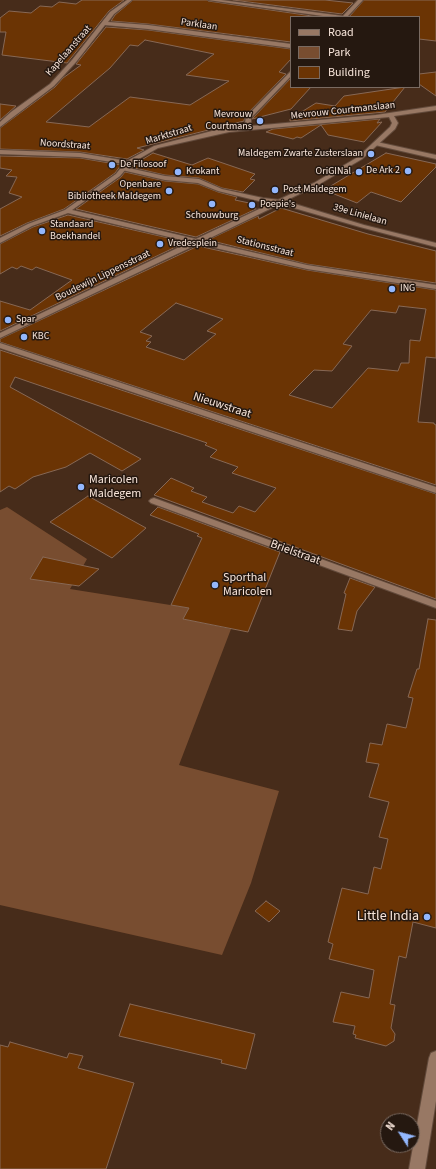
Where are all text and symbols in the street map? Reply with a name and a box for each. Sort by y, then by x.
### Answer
street label: Parklaan [180,16,218,34]
legend [290,16,420,88]
street label: Kapelaanstraat [44,23,94,79]
text: Road [328,24,354,41]
text: Park [328,44,350,61]
text: Building [328,64,370,81]
street label: Mevrouw Courtmanslaan [290,100,396,122]
place label: Mevrouw Courtmans [206,109,252,132]
marker: Mevrouw Courtmans [255,116,265,126]
street label: Marktstraat [144,122,194,148]
street label: Noordstraat [40,137,90,153]
place label: Maldegem Zwarte Zusterslaan [238,148,363,160]
marker: Maldegem Zwarte Zusterslaan [366,149,376,159]
place label: De Filosoof [120,159,166,171]
marker: De Filosoof [107,160,117,170]
place label: De Ark 2 [366,165,400,177]
place label: Krokant [186,166,219,178]
place label: OriGINal [316,166,351,178]
marker: De Ark 2 [403,166,413,176]
marker: Krokant [173,167,183,177]
marker: OriGINal [354,167,364,177]
place label: Openbare Bibliotheek Maldegem [68,179,161,202]
place label: Post Maldegem [283,184,347,196]
marker: Post Maldegem [270,185,280,195]
marker: Openbare Bibliotheek Maldegem [164,186,174,196]
marker: Schouwburg [207,199,217,209]
place label: Poepie's [260,199,295,211]
marker: Poepie's [247,200,257,210]
street label: 39e Linielaan [332,202,388,228]
place label: Schouwburg [186,210,238,222]
place label: Standaard Boekhandel [50,219,100,242]
marker: Standaard Boekhandel [37,226,47,236]
street label: Stationsstraat [235,234,295,260]
place label: Vredesplein [168,238,217,250]
marker: Vredesplein [155,239,165,249]
street label: Boudewijn Lippensstraat [54,248,152,304]
place label: ING [400,283,415,295]
marker: ING [387,284,397,294]
place label: Spar [16,314,35,326]
marker: Spar [3,315,13,325]
place label: KBC [32,331,49,343]
marker: KBC [19,332,29,342]
street label: Nieuwstraat [191,390,253,422]
place label: Maricolen Maldegem [89,473,141,501]
marker: Maricolen Maldegem [76,482,86,492]
street label: Brielstraat [268,537,322,569]
place label: Sporthal Maricolen [223,571,272,599]
marker: Sporthal Maricolen [210,580,220,590]
place label: Little India [357,909,419,925]
marker: Little India [422,912,432,922]
north arrow [380,1113,420,1153]
text: N [382,1119,399,1134]

